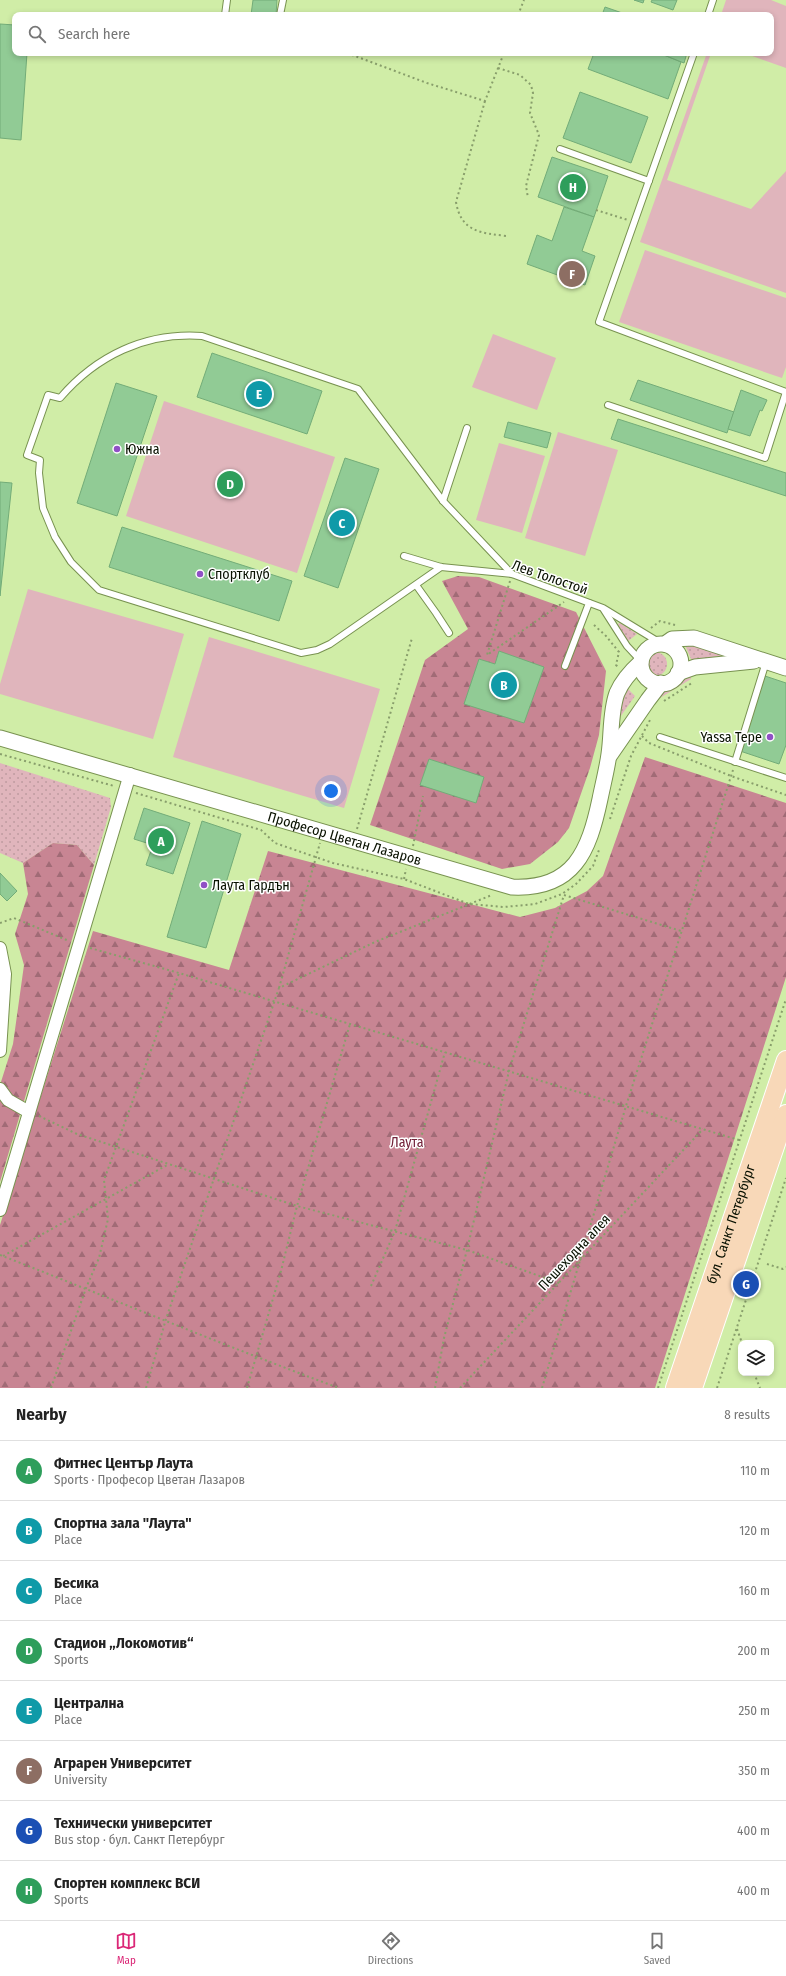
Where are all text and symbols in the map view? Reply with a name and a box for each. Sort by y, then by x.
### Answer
search box [12,12,774,56]
icon: search [26,23,48,45]
text: Search here [58,25,130,43]
pin: H [560,172,586,202]
pin: F [559,259,585,289]
pin: E [246,379,272,409]
place label: Южна [125,441,160,458]
marker: Южна [112,444,122,454]
pin: D [217,469,243,499]
pin: C [329,508,355,538]
street label: Лев Толостой [510,557,590,598]
place label: Спортклуб [208,566,270,583]
marker: Спортклуб [195,569,205,579]
pin: B [491,670,517,700]
place label: Yassa Tepe [701,729,762,746]
marker: Yassa Tepe [765,732,775,742]
your location [321,781,341,801]
street label: Професор Цветан Лазаров [266,808,423,869]
pin: A [148,826,174,856]
place label: Лаута Гардън [212,877,290,894]
marker: Лаута Гардън [199,880,209,890]
park label: Лаута [390,1134,424,1151]
street label: бул. Санкт Петербург [703,1162,759,1286]
street label: Пешеходна алея [535,1211,614,1294]
pin: G [733,1269,759,1299]
map controls [738,1340,774,1376]
button: layers [738,1340,774,1376]
text: Nearby [16,1404,67,1425]
text: 8 results [724,1407,770,1422]
text: Фитнес Център Лаута [54,1454,193,1472]
text: A [25,1463,33,1478]
text: 110 m [740,1463,770,1478]
text: Sports · Професор Цветан Лазаров [54,1472,245,1487]
text: Спортна зала "Лаута" [54,1514,192,1532]
text: B [25,1523,33,1538]
text: 120 m [739,1523,770,1538]
text: Place [54,1532,82,1547]
text: Бесика [54,1574,99,1592]
text: C [26,1583,32,1598]
text: 160 m [739,1583,770,1598]
text: Place [54,1592,82,1607]
text: Стадион „Локомотив“ [54,1634,194,1652]
text: D [25,1643,33,1658]
text: 200 m [738,1643,770,1658]
text: Sports [54,1652,89,1667]
text: Централна [54,1694,124,1712]
text: E [26,1703,32,1718]
text: 250 m [738,1703,770,1718]
text: Place [54,1712,82,1727]
text: Аграрен Университет [54,1754,191,1772]
text: F [26,1763,32,1778]
text: 350 m [738,1763,770,1778]
text: University [54,1772,107,1787]
text: Технически университет [54,1814,212,1832]
text: G [25,1823,33,1838]
text: 400 m [737,1823,770,1838]
text: Bus stop · бул. Санкт Петербург [54,1832,224,1847]
text: Спортен комплекс ВСИ [54,1874,200,1892]
text: H [25,1883,33,1898]
text: 400 m [737,1883,770,1898]
text: Sports [54,1892,89,1907]
tab: Map [115,1930,137,1967]
tab: Directions [368,1930,413,1967]
tab: Saved [644,1930,671,1967]

